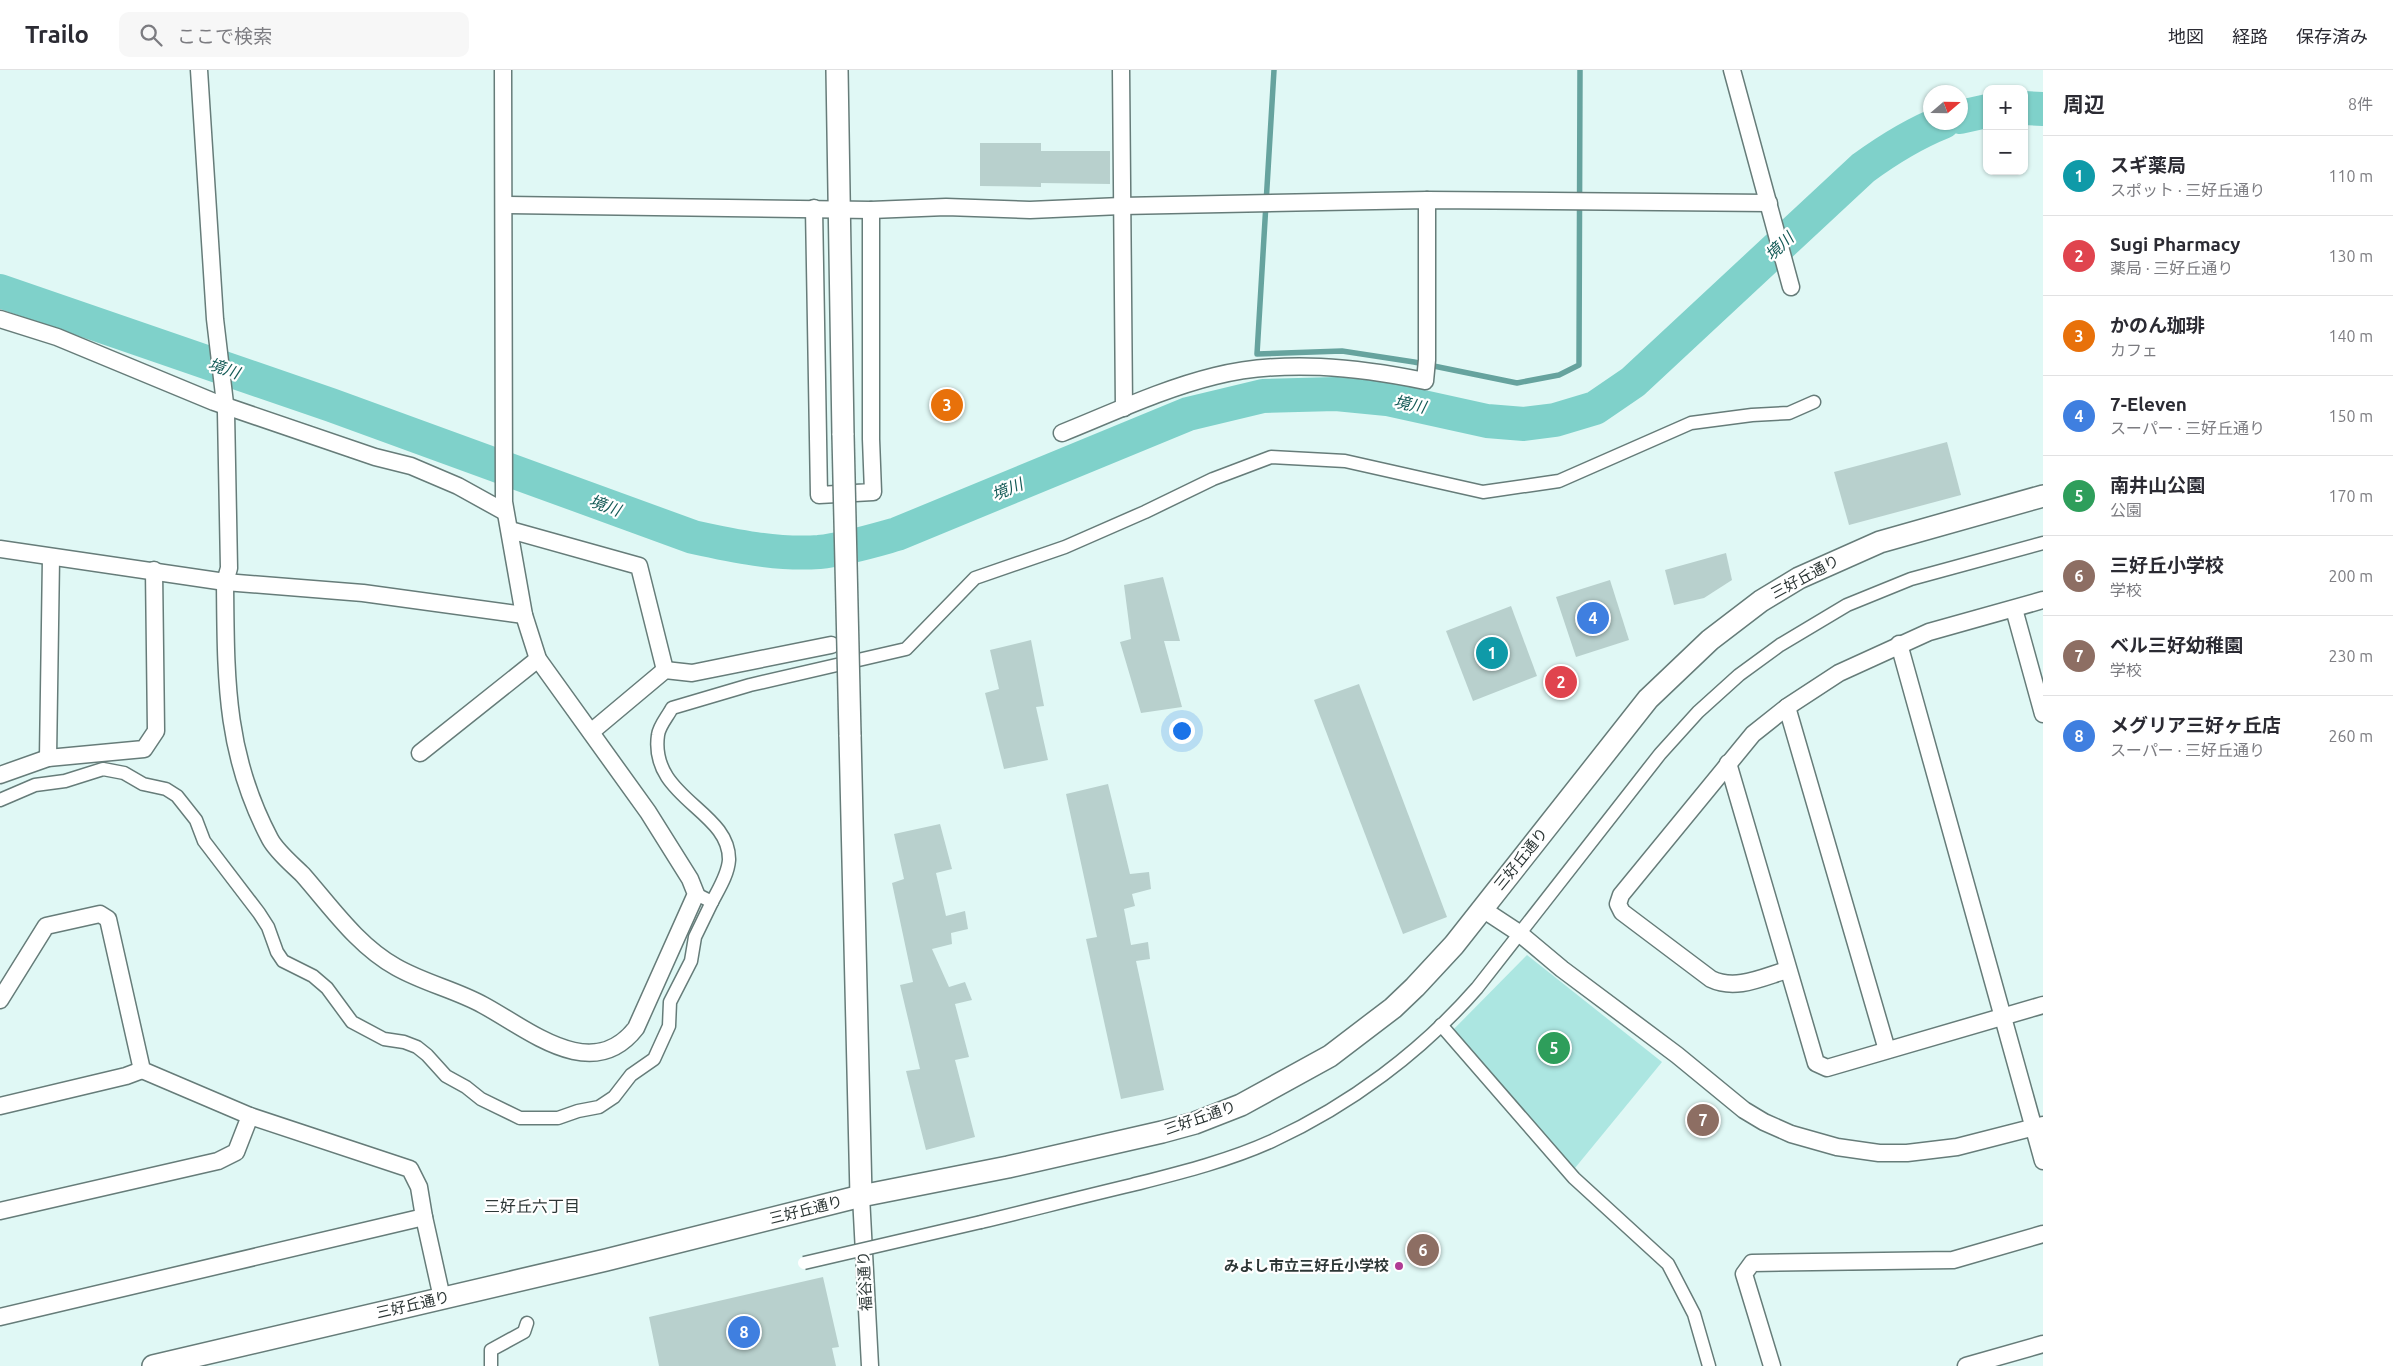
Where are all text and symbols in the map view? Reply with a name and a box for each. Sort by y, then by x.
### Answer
search box [119,12,469,57]
text: Trailo [25,21,89,48]
icon: search [137,21,165,49]
text: ここで検索 [177,25,272,47]
text: 地図 [2168,26,2204,46]
text: 経路 [2232,26,2268,46]
text: 保存済み [2296,26,2368,46]
north arrow [1923,85,1968,130]
map controls [1983,85,2028,175]
button: + [1983,85,2028,130]
text: 周辺 [2063,92,2105,116]
text: 8件 [2348,95,2373,113]
button: − [1983,130,2028,175]
text: スギ薬局 [2110,154,2186,176]
text: 1 [2074,167,2084,185]
text: 110 m [2328,167,2373,185]
text: スポット · 三好丘通り [2110,181,2265,199]
water label: 境川 [1761,227,1798,263]
text: Sugi Pharmacy [2110,233,2240,255]
text: 2 [2074,247,2084,265]
text: 130 m [2328,247,2373,265]
text: 薬局 · 三好丘通り [2110,259,2233,277]
text: かのん珈琲 [2110,314,2205,336]
text: 3 [2074,327,2084,345]
text: 140 m [2328,327,2373,345]
text: カフェ [2110,341,2158,359]
water label: 境川 [206,354,244,382]
pin: 3 [931,386,963,424]
water label: 境川 [1392,392,1429,417]
text: 7-Eleven [2110,393,2187,415]
text: 4 [2074,407,2084,425]
text: 150 m [2328,407,2373,425]
text: スーパー · 三好丘通り [2110,419,2265,437]
water label: 境川 [989,474,1027,503]
text: 南井山公園 [2110,474,2205,496]
text: 5 [2074,487,2084,505]
text: 170 m [2328,487,2373,505]
water label: 境川 [587,491,625,520]
text: 公園 [2110,501,2142,519]
street label: 三好丘通り [1768,551,1842,602]
text: 三好丘小学校 [2110,554,2224,576]
text: 6 [2074,567,2084,585]
text: 200 m [2328,567,2373,585]
text: 学校 [2110,581,2142,599]
pin: 4 [1577,599,1609,637]
pin: 1 [1476,634,1508,672]
text: ベル三好幼稚園 [2110,634,2243,656]
text: 7 [2074,647,2084,665]
text: 230 m [2328,647,2373,665]
text: 学校 [2110,661,2142,679]
pin: 2 [1545,663,1577,701]
text: メグリア三好ヶ丘店 [2110,714,2281,736]
your location [1169,718,1195,744]
text: 8 [2074,727,2084,745]
text: 260 m [2328,727,2373,745]
text: スーパー · 三好丘通り [2110,741,2265,759]
street label: 三好丘通り [1490,824,1551,893]
pin: 5 [1538,1029,1570,1067]
street label: 三好丘通り [1162,1097,1238,1138]
pin: 7 [1687,1101,1719,1139]
street label: 三好丘通り [767,1192,844,1227]
district label: 三好丘六丁目 [484,1197,580,1215]
pin: 6 [1407,1231,1439,1269]
street label: 福谷通り [854,1251,875,1311]
place label: みよし市立三好丘小学校 [1224,1257,1389,1274]
marker: みよし市立三好丘小学校 [1393,1260,1405,1272]
street label: 三好丘通り [374,1288,451,1321]
pin: 8 [728,1313,760,1351]

